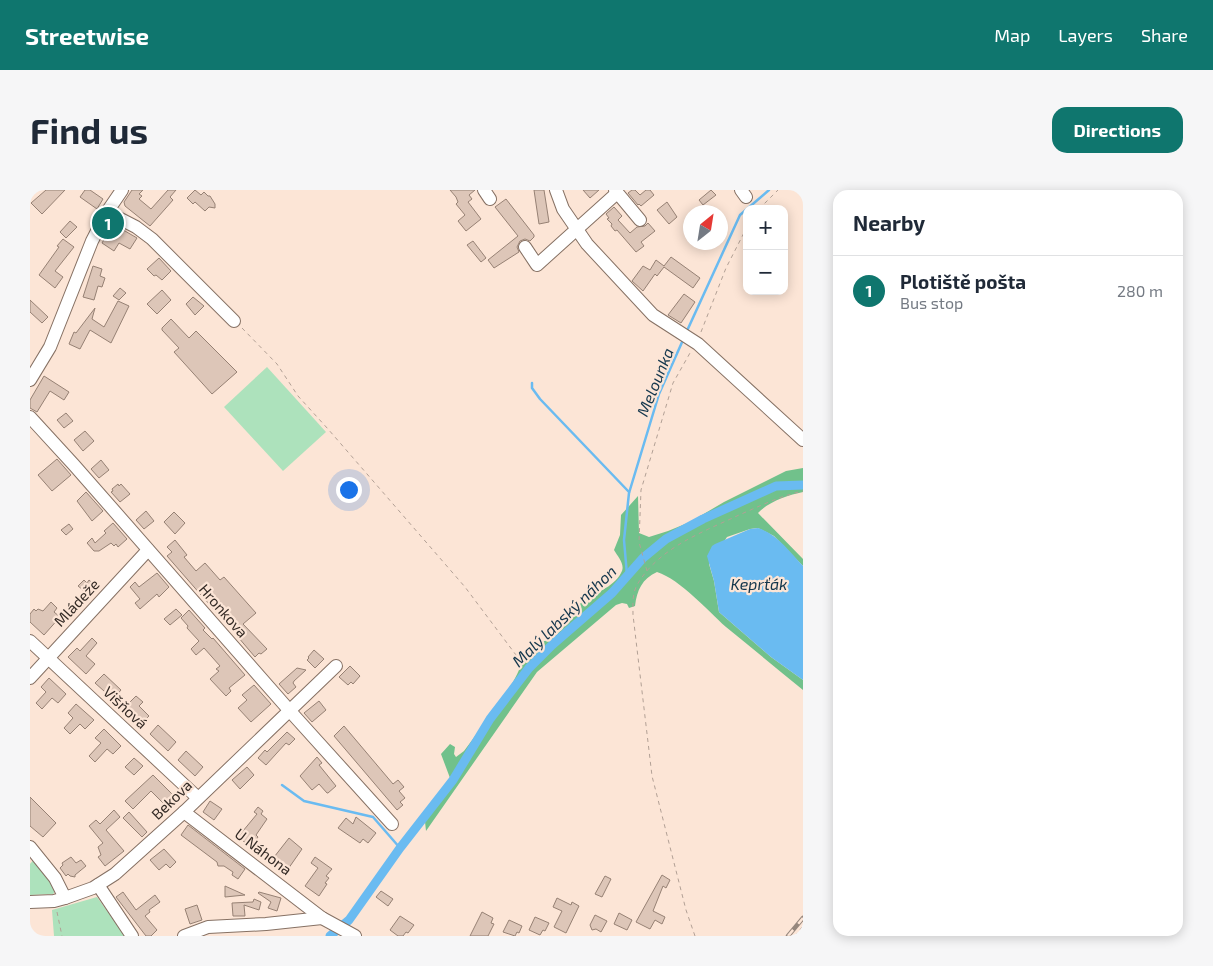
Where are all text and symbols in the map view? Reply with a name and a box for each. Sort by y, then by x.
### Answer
text: Streetwise [25,21,149,50]
text: Map [994,24,1030,46]
text: Layers [1058,24,1113,46]
text: Share [1141,24,1188,46]
button: Directions [1052,107,1183,153]
text: Find us [30,109,148,151]
pin: 1 [92,204,124,242]
north arrow [683,205,728,250]
map controls [743,205,788,295]
button: + [743,205,788,250]
text: Nearby [853,210,925,235]
button: − [743,250,788,295]
text: Plotiště pošta [900,270,1026,293]
text: 1 [866,281,872,300]
text: 280 m [1117,281,1163,300]
text: Bus stop [900,293,963,312]
water label: Melounka [632,345,677,419]
your location [336,477,362,503]
water label: Malý labský náhon [508,561,620,671]
water label: Keprťák [731,574,787,593]
street label: Mládeže [50,575,103,630]
street label: Hronkova [196,580,252,641]
street label: Višňová [100,682,151,732]
street label: Bekova [147,776,195,823]
street label: U Náhona [232,824,296,878]

